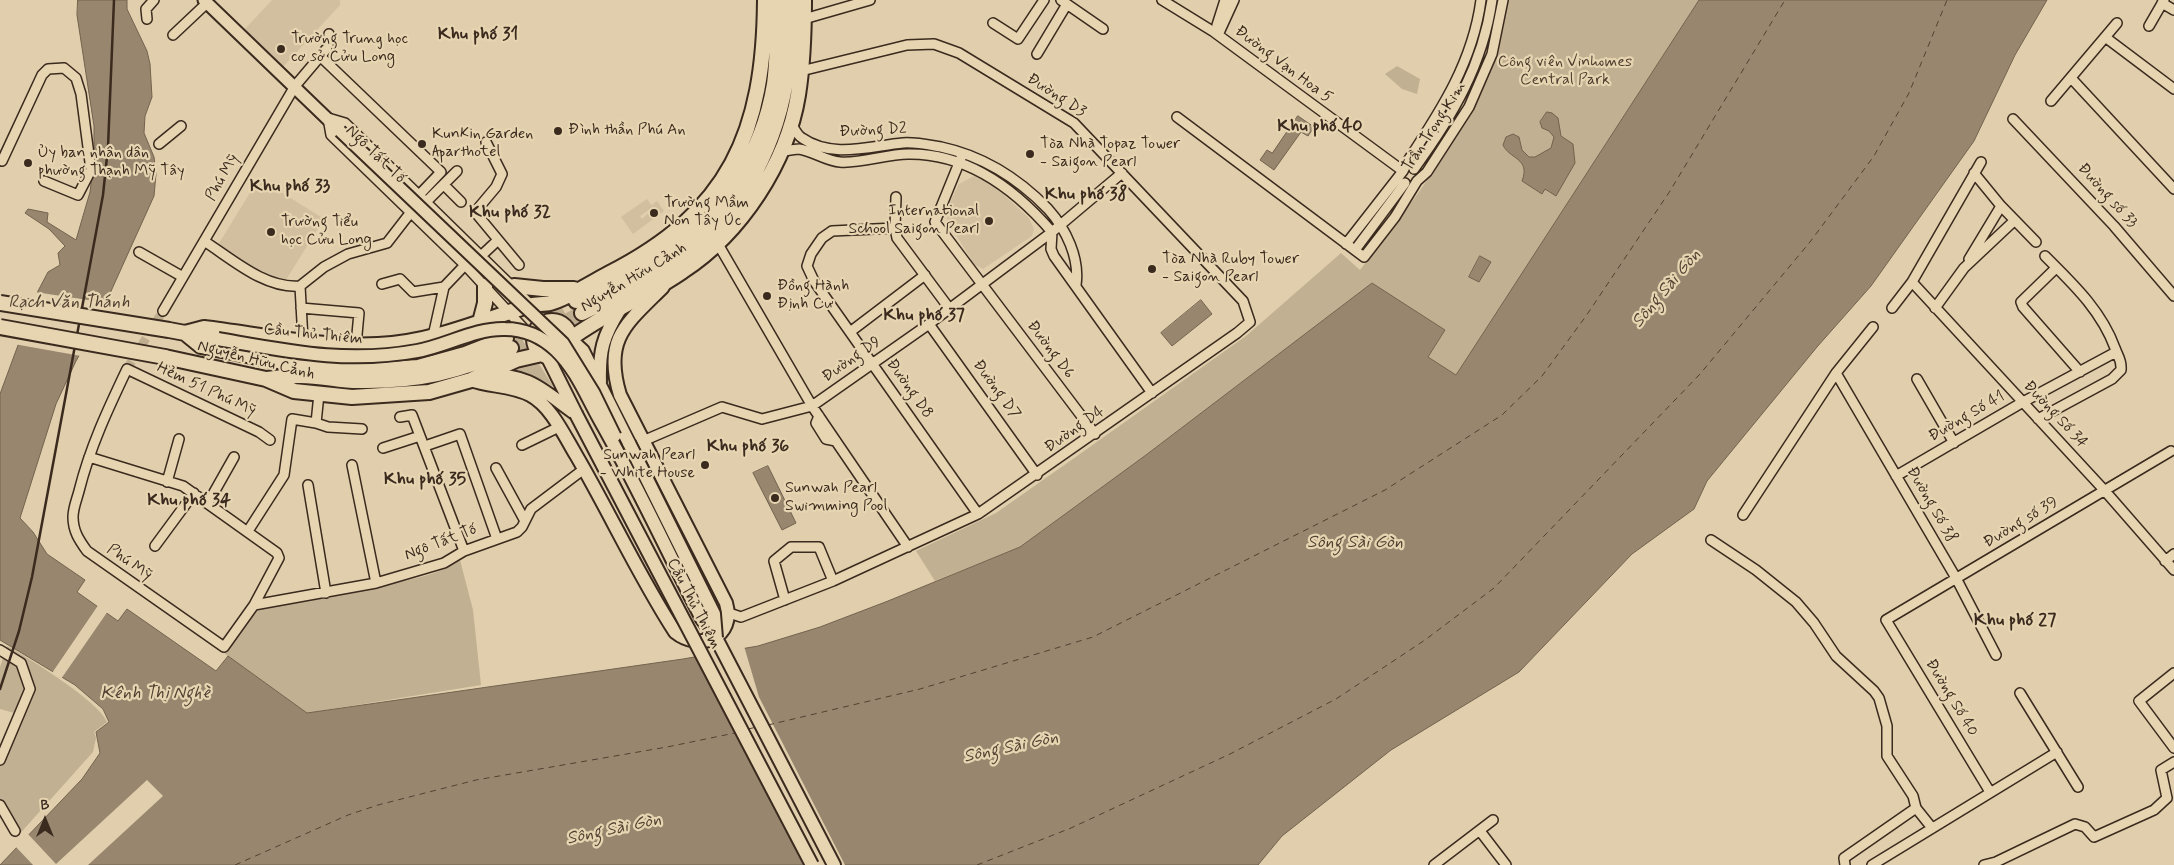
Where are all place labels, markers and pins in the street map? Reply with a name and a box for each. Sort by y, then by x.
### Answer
place label: Trường Trung học cơ sở Cửu Long [291,30,408,68]
marker: Trường Trung học cơ sở Cửu Long [275,43,287,55]
place label: Đình thần Phú An [568,121,686,141]
place label: KunKin Garden Aparthotel [432,125,533,163]
marker: Đình thần Phú An [552,125,564,137]
place label: Tòa Nhà Topaz Tower - Saigon Pearl [1040,135,1180,173]
marker: KunKin Garden Aparthotel [416,138,428,150]
place label: Ủy ban nhân dân phường Thạnh Mỹ Tây [38,144,185,182]
marker: Tòa Nhà Topaz Tower - Saigon Pearl [1024,148,1036,160]
marker: Ủy ban nhân dân phường Thạnh Mỹ Tây [22,157,34,169]
place label: Trường Mầm Non Tây Úc [664,194,749,232]
place label: International School Saigon Pearl [848,202,979,240]
marker: Trường Mầm Non Tây Úc [648,207,660,219]
place label: Trường Tiểu học Cửu Long [281,213,372,251]
marker: International School Saigon Pearl [983,215,995,227]
marker: Trường Tiểu học Cửu Long [265,226,277,238]
place label: Tòa Nhà Ruby Tower - Saigon Pearl [1162,250,1299,288]
marker: Tòa Nhà Ruby Tower - Saigon Pearl [1146,263,1158,275]
place label: Đồng Hành Định Cư [777,277,849,315]
marker: Đồng Hành Định Cư [761,290,773,302]
place label: Sunwah Pearl - White House [600,446,695,484]
marker: Sunwah Pearl - White House [699,459,711,471]
place label: Sunwah Pearl Swimming Pool [785,479,887,517]
marker: Sunwah Pearl Swimming Pool [769,492,781,504]

